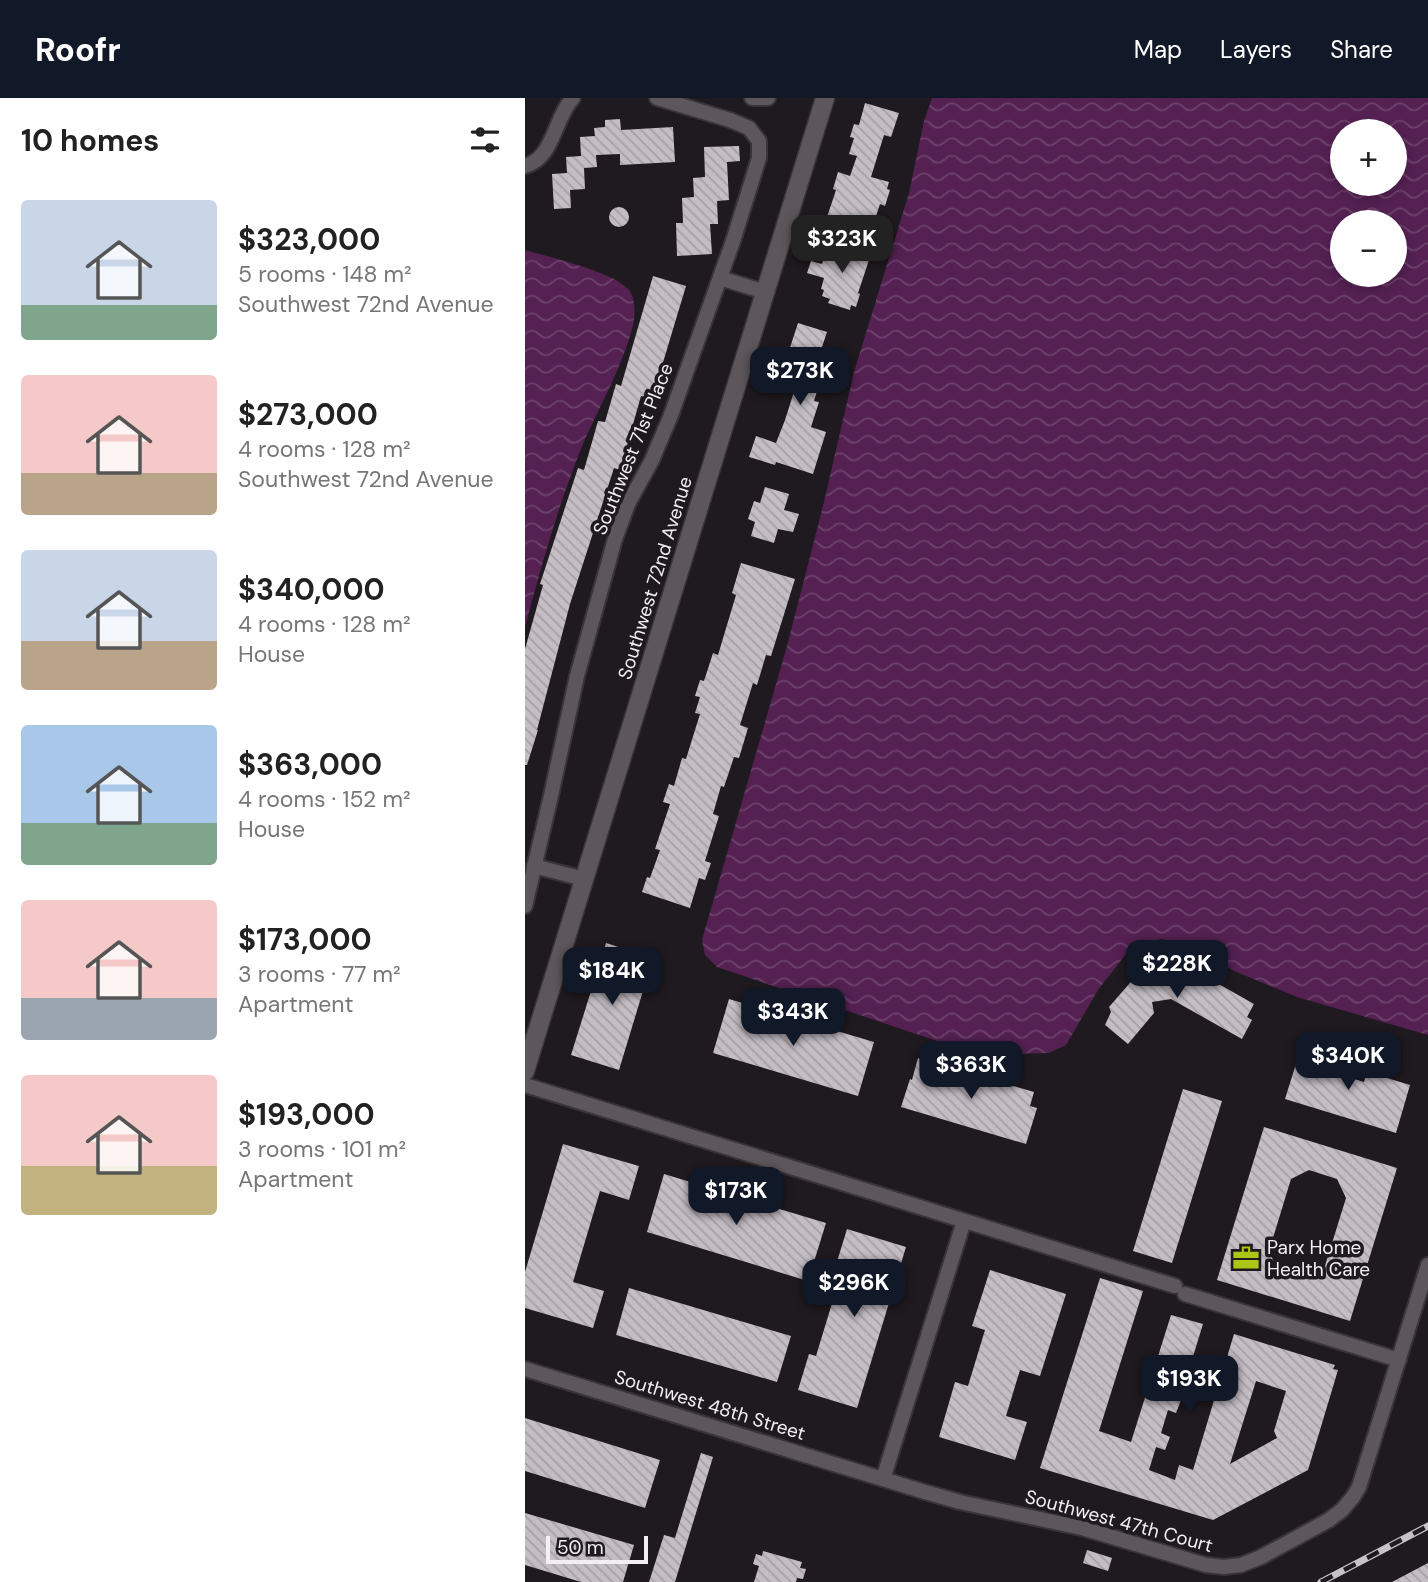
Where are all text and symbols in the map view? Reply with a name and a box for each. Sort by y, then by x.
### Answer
text: Roofr [35,28,121,71]
text: Map [1134,34,1182,65]
text: Layers [1220,34,1292,65]
text: Share [1330,34,1393,65]
map controls [1330,119,1407,287]
button: + [1330,119,1407,196]
text: 10 homes [21,121,159,160]
icon: filters [466,121,504,159]
button: − [1330,210,1407,287]
pin: $323K [793,216,891,275]
text: $323,000 [238,220,380,259]
text: $323K [807,223,877,253]
icon: home [77,228,161,312]
text: 5 rooms · 148 m² [238,259,412,289]
text: Southwest 72nd Avenue [238,289,494,319]
pin: $273K [751,348,849,407]
text: $273K [766,355,834,385]
street label: Southwest 71st Place [587,359,679,539]
text: $273,000 [238,395,378,434]
icon: home [77,403,161,487]
text: 4 rooms · 128 m² [238,434,410,464]
text: Southwest 72nd Avenue [238,464,494,494]
street label: Southwest 72nd Avenue [612,473,698,683]
text: $340,000 [238,570,385,609]
icon: home [77,578,161,662]
text: 4 rooms · 128 m² [238,609,410,639]
text: House [238,639,305,669]
text: $363,000 [238,745,382,784]
icon: home [77,753,161,837]
text: 4 rooms · 152 m² [238,784,411,814]
text: House [238,814,305,844]
text: $173,000 [238,920,372,959]
icon: home [77,928,161,1012]
pin: $228K [1128,940,1226,1000]
pin: $184K [563,948,661,1007]
text: $228K [1142,948,1212,978]
text: $184K [579,955,645,985]
text: 3 rooms · 77 m² [238,959,401,989]
pin: $343K [744,988,842,1048]
text: Apartment [238,989,353,1019]
text: $343K [757,996,829,1026]
pin: $340K [1299,1032,1397,1092]
text: $340K [1311,1040,1385,1070]
pin: $363K [922,1042,1020,1101]
text: $363K [935,1049,1007,1079]
text: $193,000 [238,1095,375,1134]
icon: home [77,1103,161,1187]
text: 3 rooms · 101 m² [238,1134,406,1164]
text: Apartment [238,1164,353,1194]
pin: $173K [687,1168,785,1227]
text: $173K [704,1175,768,1205]
place label: Parx Home Health Care [1267,1235,1370,1282]
office icon: Parx Home Health Care [1231,1243,1261,1273]
pin: $296K [805,1260,903,1319]
text: $296K [818,1267,890,1297]
pin: $193K [1140,1356,1238,1415]
text: $193K [1156,1363,1222,1393]
street label: Southwest 48th Street [611,1364,809,1446]
street label: Southwest 47th Court [1022,1484,1216,1558]
scale bar [546,1533,647,1565]
text: 50 m [557,1535,604,1560]

